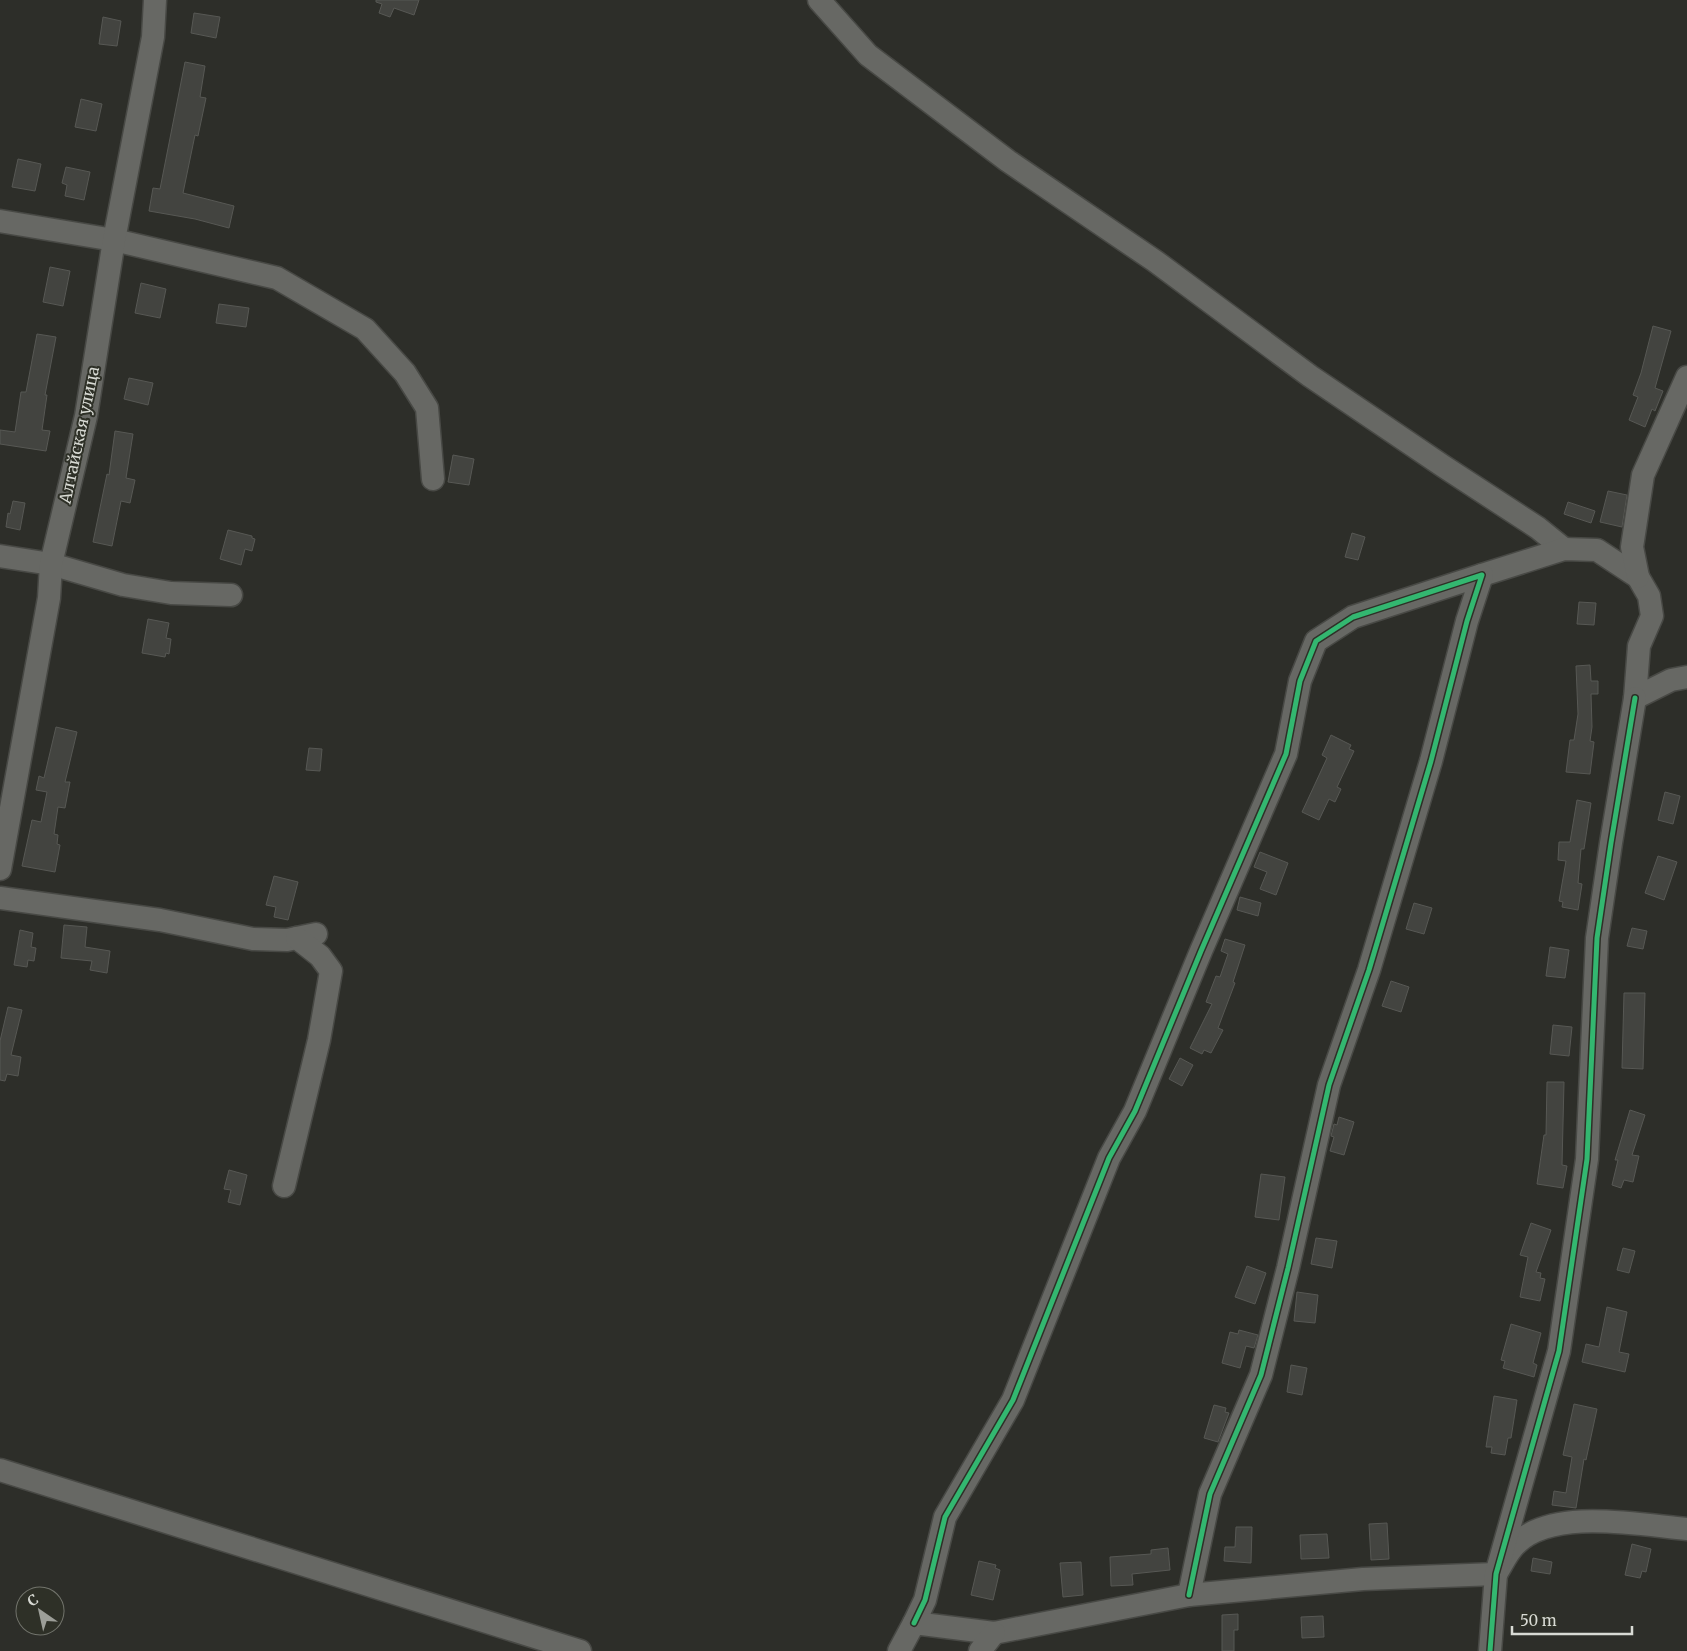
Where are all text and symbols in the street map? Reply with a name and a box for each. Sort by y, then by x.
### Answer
street label: Алтайская улица [54,364,103,506]
north arrow [15,1586,65,1636]
text: С [24,1590,42,1610]
scale bar [1512,1604,1632,1636]
text: 50 m [1520,1611,1557,1630]

